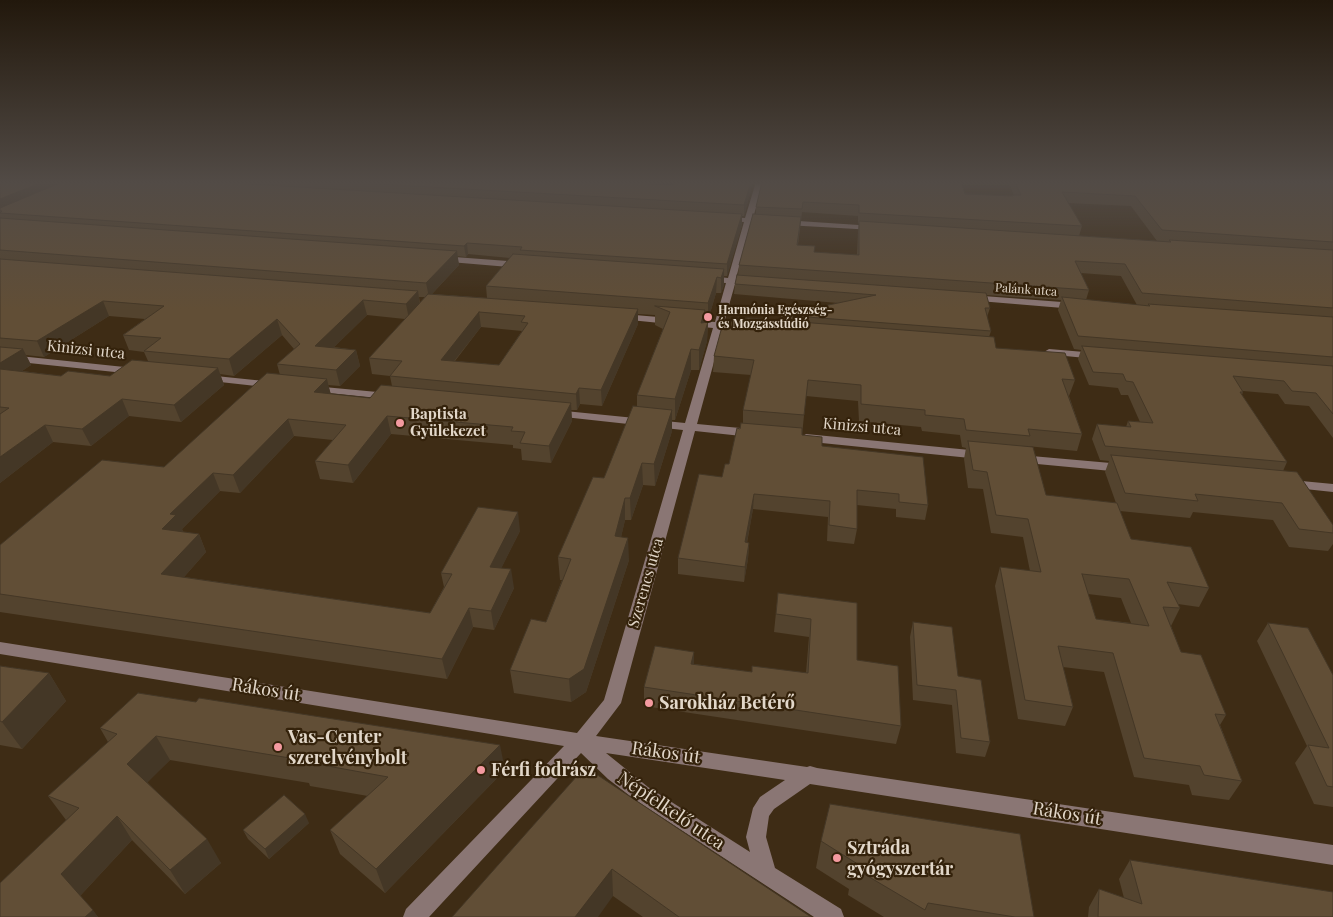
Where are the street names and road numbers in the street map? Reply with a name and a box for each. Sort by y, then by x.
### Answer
street label: Palánk utca [995,281,1057,299]
street label: Kinizsi utca [46,337,126,363]
street label: Kinizsi utca [822,415,902,439]
street label: Szerencs utca [625,536,667,630]
street label: Rákos út [230,674,302,706]
street label: Rákos út [630,737,702,769]
street label: Népfelkelő utca [613,767,729,855]
street label: Rákos út [1031,798,1103,830]

